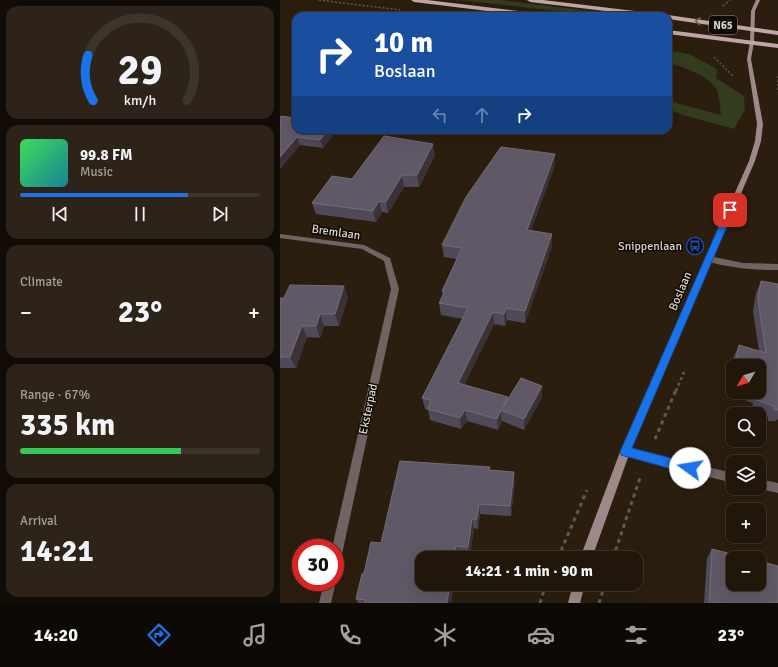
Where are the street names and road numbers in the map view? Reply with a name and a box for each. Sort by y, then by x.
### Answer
road number: N65 [709,16,737,34]
street label: Bremlaan [311,222,361,243]
street label: Boslaan [666,269,695,313]
street label: Eksterpad [356,382,381,436]

